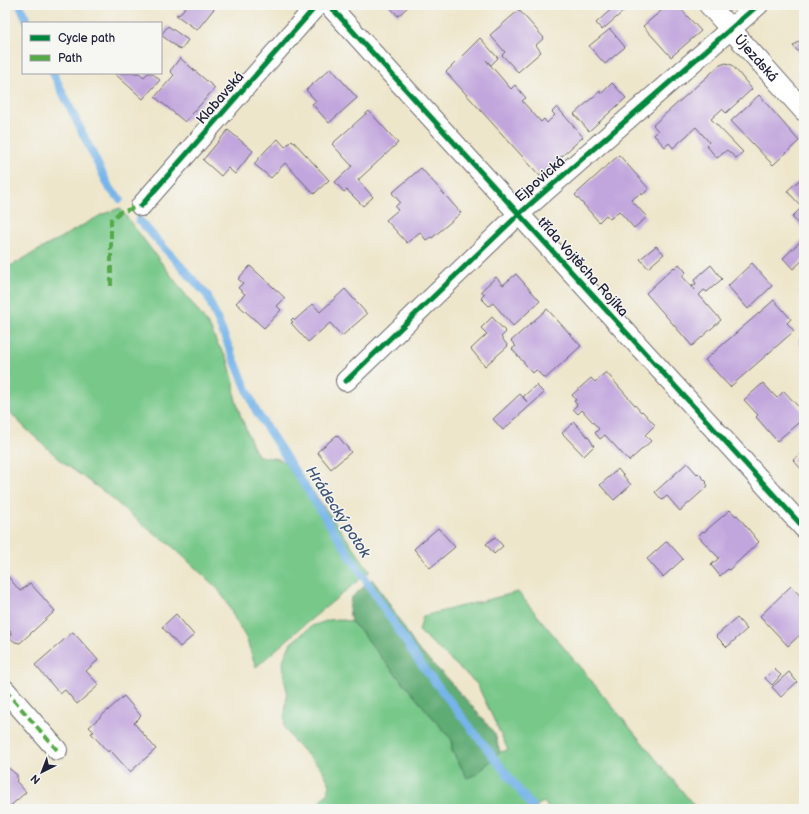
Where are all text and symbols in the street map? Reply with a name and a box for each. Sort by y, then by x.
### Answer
legend [22,22,162,74]
street label: Újezdská [731,30,782,85]
text: Cycle path [58,31,115,46]
text: Path [58,51,83,66]
street label: Klabavská [193,68,247,128]
street label: Ejpovická [512,153,568,205]
street label: třída Vojtěcha Rojíka [534,214,632,320]
water label: Hrádecký potok [301,463,375,562]
north arrow [22,752,62,792]
text: N [28,771,43,787]

